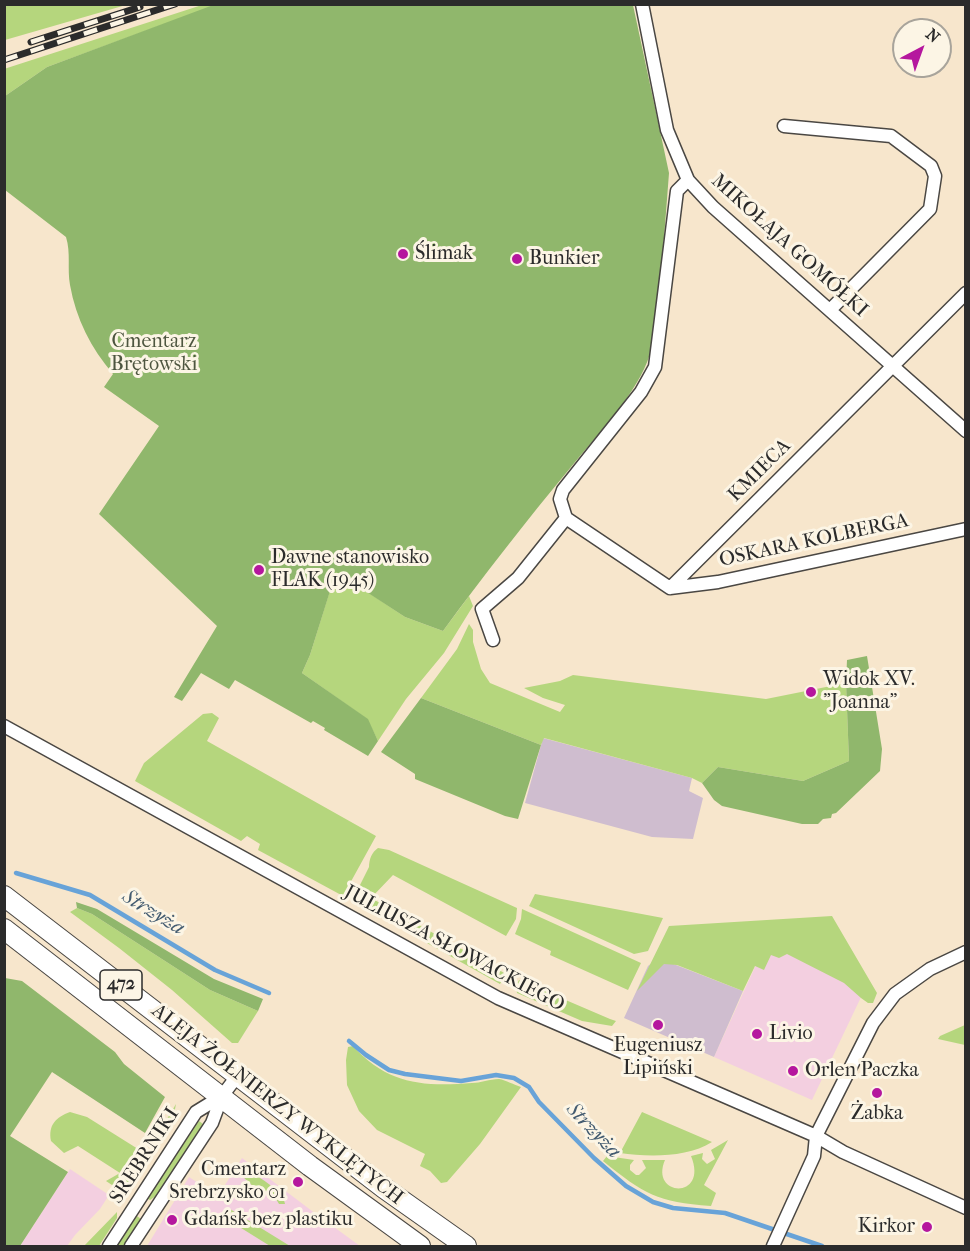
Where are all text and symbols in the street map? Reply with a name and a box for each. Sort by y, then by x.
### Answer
north arrow [892,18,952,78]
text: N [922,24,944,47]
street label: MIKOŁAJA GOMÓŁKI [706,169,872,323]
place label: Ślimak [415,242,473,266]
marker: Ślimak [396,247,410,261]
place label: Bunkier [529,247,599,271]
marker: Bunkier [510,252,524,266]
park label: Cmentarz Brętowski [111,330,197,377]
street label: KMIECA [723,434,797,508]
street label: OSKARA KOLBERGA [717,509,911,573]
place label: Dawne stanowisko FLAK (1945) [271,546,429,593]
marker: Dawne stanowisko FLAK (1945) [252,563,266,577]
place label: Widok XV. "Joanna" [823,668,915,715]
marker: Widok XV. "Joanna" [804,685,818,699]
street label: JULIUSZA SŁOWACKIEGO [340,881,568,1017]
water label: Strzyża [117,885,189,941]
road number: 472 [100,970,142,1000]
street label: ALEJA ŻOŁNIERZY WYKLĘTYCH [146,999,408,1211]
marker: Eugeniusz Lipiński [651,1018,665,1032]
place label: Livio [769,1022,813,1046]
marker: Livio [750,1027,764,1041]
place label: Eugeniusz Lipiński [613,1034,703,1081]
place label: Orlen Paczka [805,1059,919,1083]
marker: Orlen Paczka [786,1064,800,1078]
marker: Żabka [870,1086,884,1100]
water label: Strzyża [560,1098,626,1164]
place label: Żabka [851,1102,903,1126]
street label: SREBRNIKI [105,1103,185,1209]
place label: Cmentarz Srebrzysko 01 [169,1158,286,1205]
marker: Cmentarz Srebrzysko 01 [291,1175,305,1189]
place label: Gdańsk bez plastiku [184,1208,353,1232]
marker: Gdańsk bez plastiku [165,1213,179,1227]
place label: Kirkor [858,1215,915,1239]
marker: Kirkor [920,1220,934,1234]

